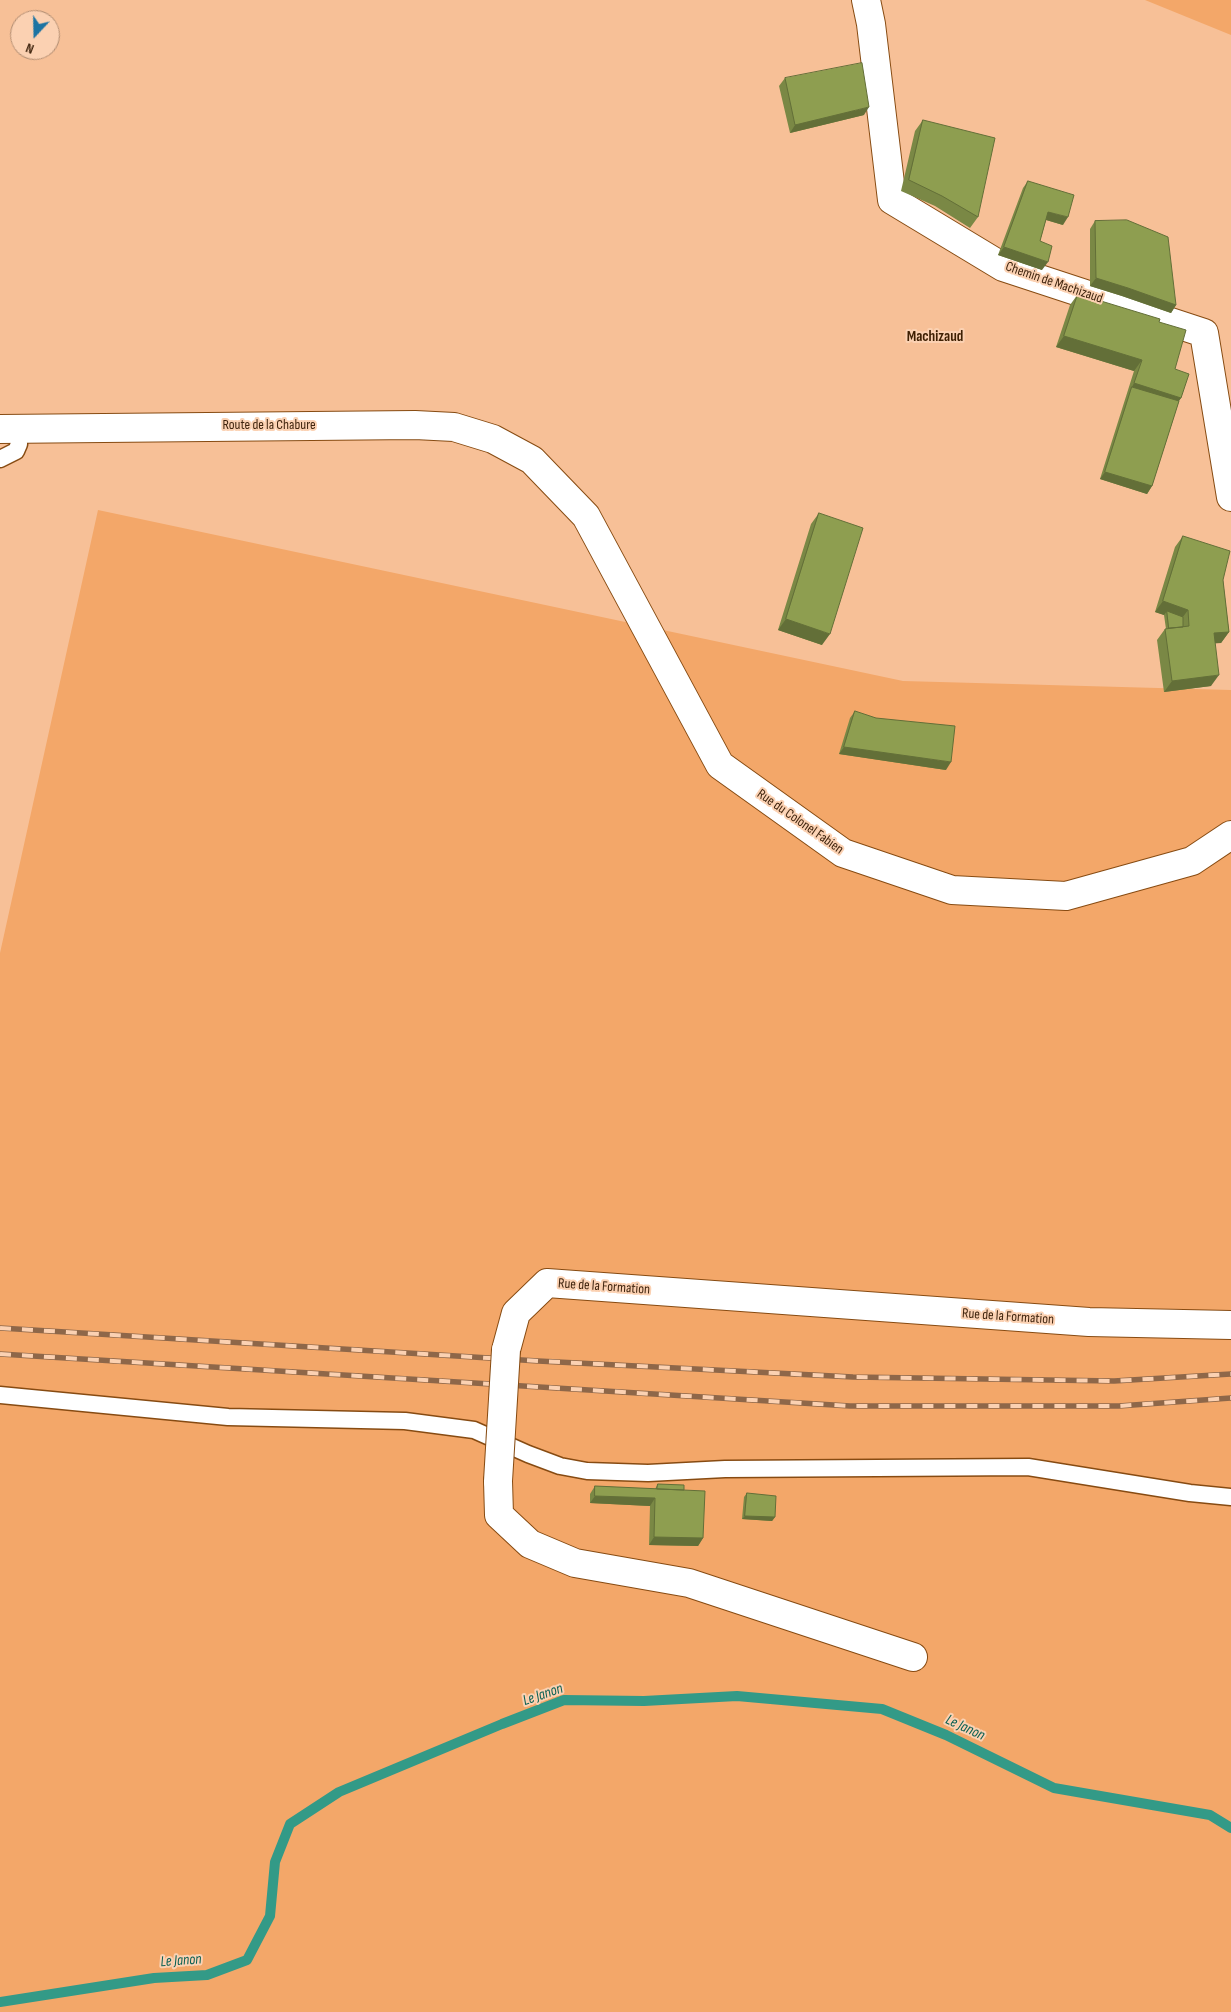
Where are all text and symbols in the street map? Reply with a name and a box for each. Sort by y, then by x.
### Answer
north arrow [10,10,60,60]
text: N [23,39,36,58]
street label: Chemin de Machizaud [1003,258,1105,308]
district label: Machizaud [907,328,963,346]
street label: Route de la Chabure [222,417,316,433]
street label: Rue du Colonel Fabien [753,786,847,858]
street label: Rue de la Formation [557,1275,651,1299]
street label: Rue de la Formation [961,1305,1055,1329]
water label: Le Janon [521,1680,565,1710]
water label: Le Janon [943,1711,987,1745]
water label: Le Janon [160,1951,202,1971]

